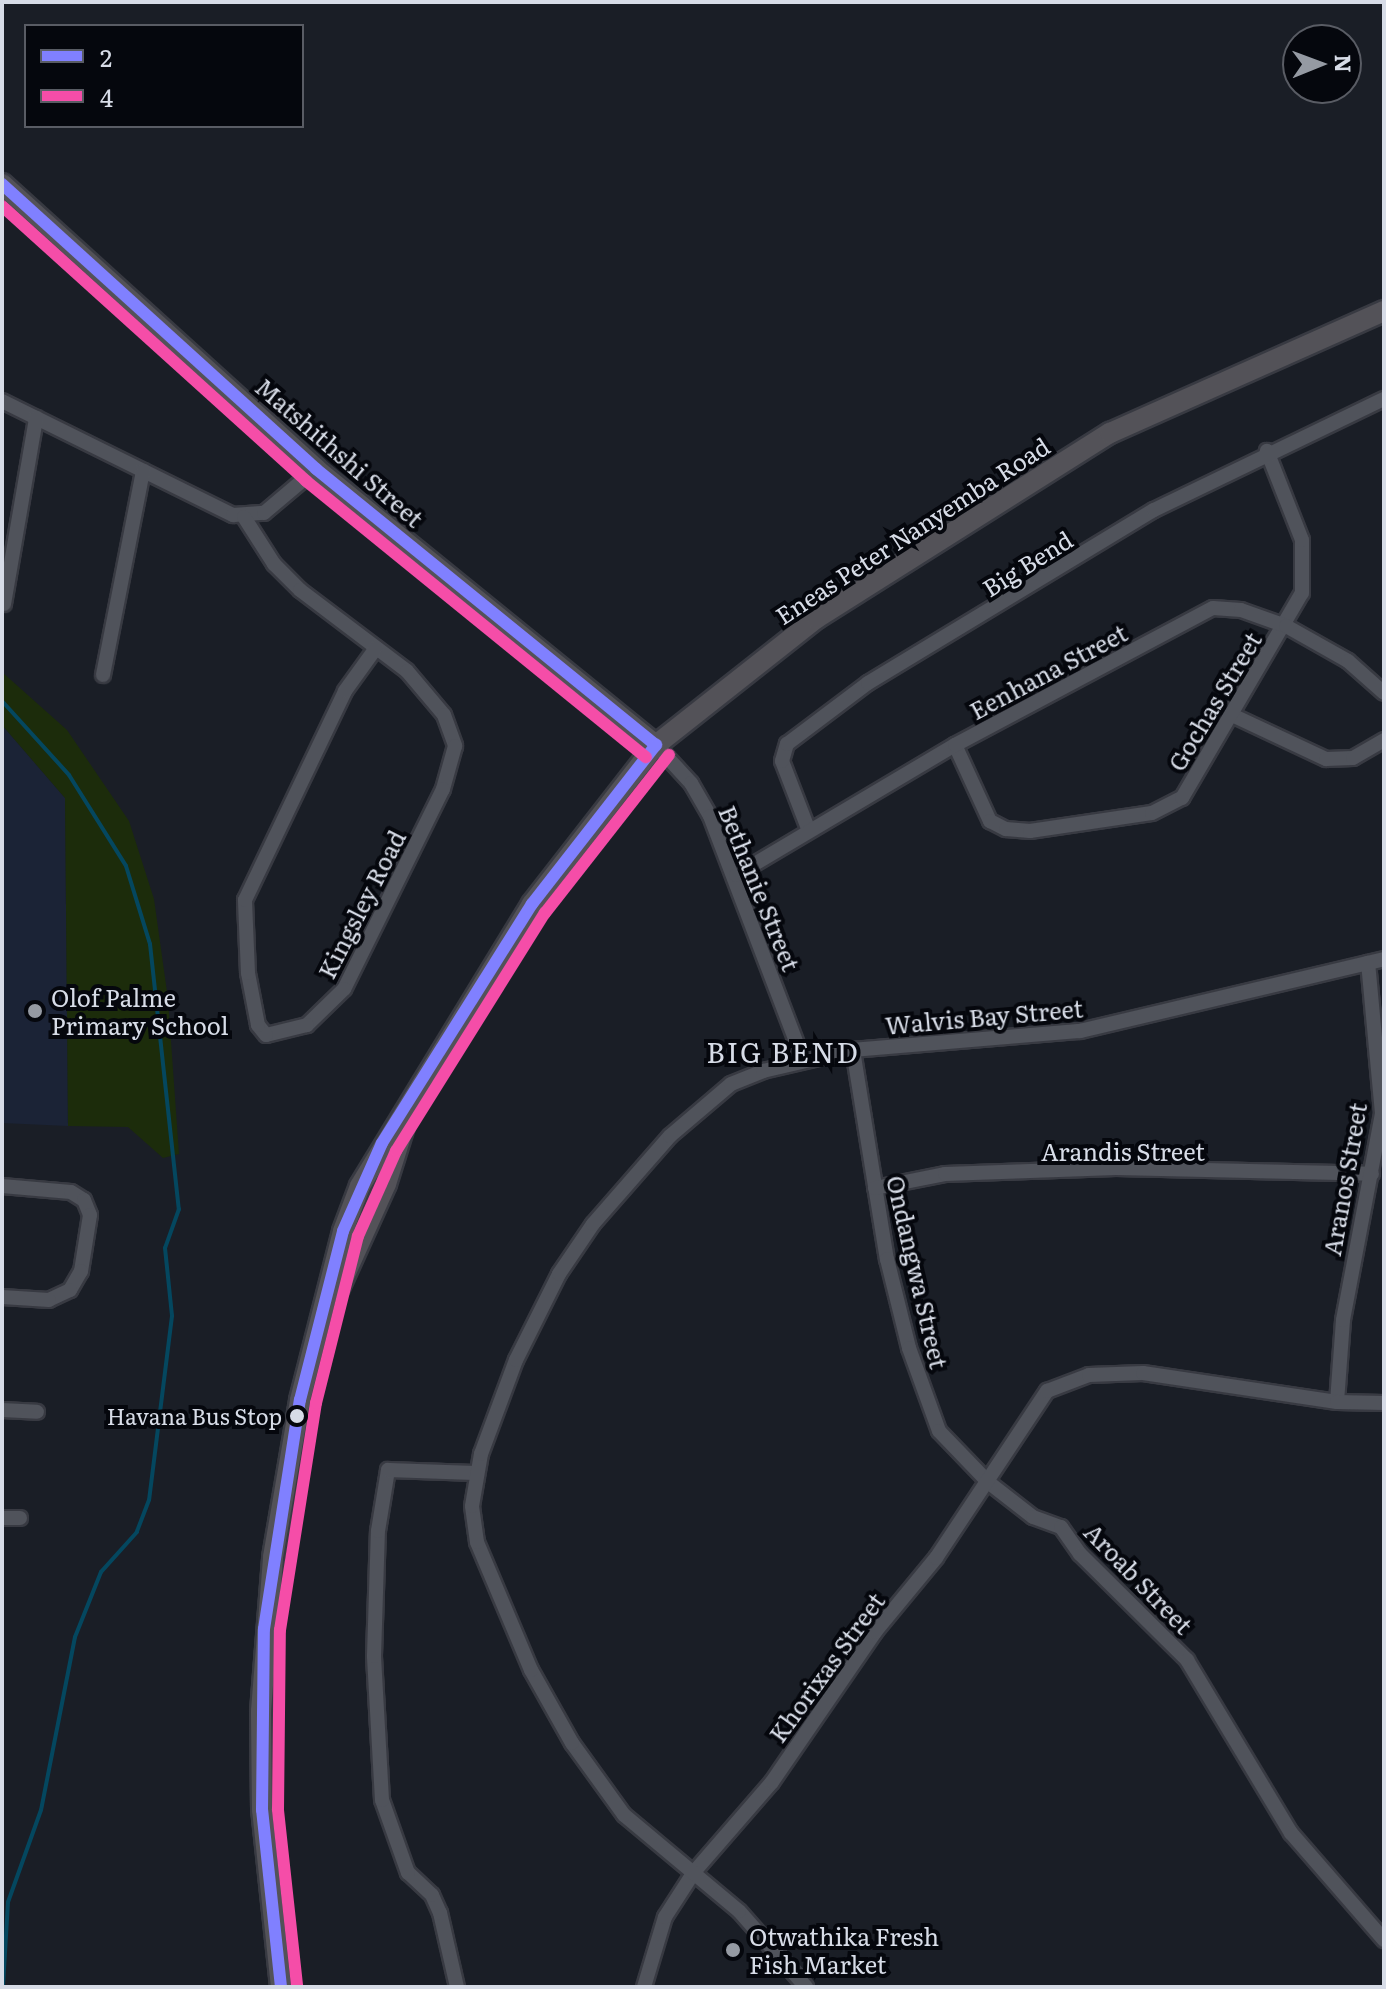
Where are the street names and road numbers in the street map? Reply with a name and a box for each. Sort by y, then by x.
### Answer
street label: Matshithshi Street [250,371,430,533]
street label: Eneas Peter Nanyemba Road [770,431,1054,629]
street label: Big Bend [977,524,1077,602]
street label: Eenhana Street [964,617,1132,725]
street label: Gochas Street [1161,626,1267,776]
street label: Bethanie Street [714,801,806,975]
street label: Kingsley Road [311,825,411,983]
street label: Walvis Bay Street [884,993,1084,1039]
street label: Aranos Street [1316,1100,1372,1258]
street label: Arandis Street [1041,1137,1205,1165]
street label: Ondangwa Street [882,1173,954,1371]
street label: Aroab Street [1079,1517,1199,1639]
street label: Khorixas Street [762,1587,890,1747]

